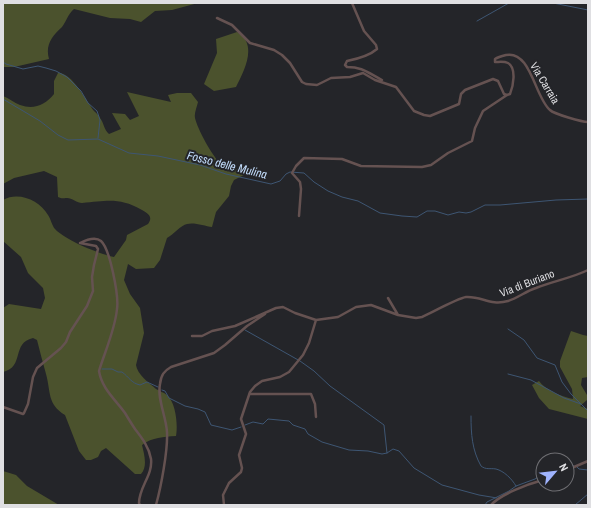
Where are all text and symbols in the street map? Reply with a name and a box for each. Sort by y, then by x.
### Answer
street label: Via Carraia [527,60,563,106]
water label: Fosso delle Mulina [185,147,269,183]
street label: Via di Buriano [498,266,556,300]
north arrow [535,452,575,492]
text: N [556,461,572,473]

